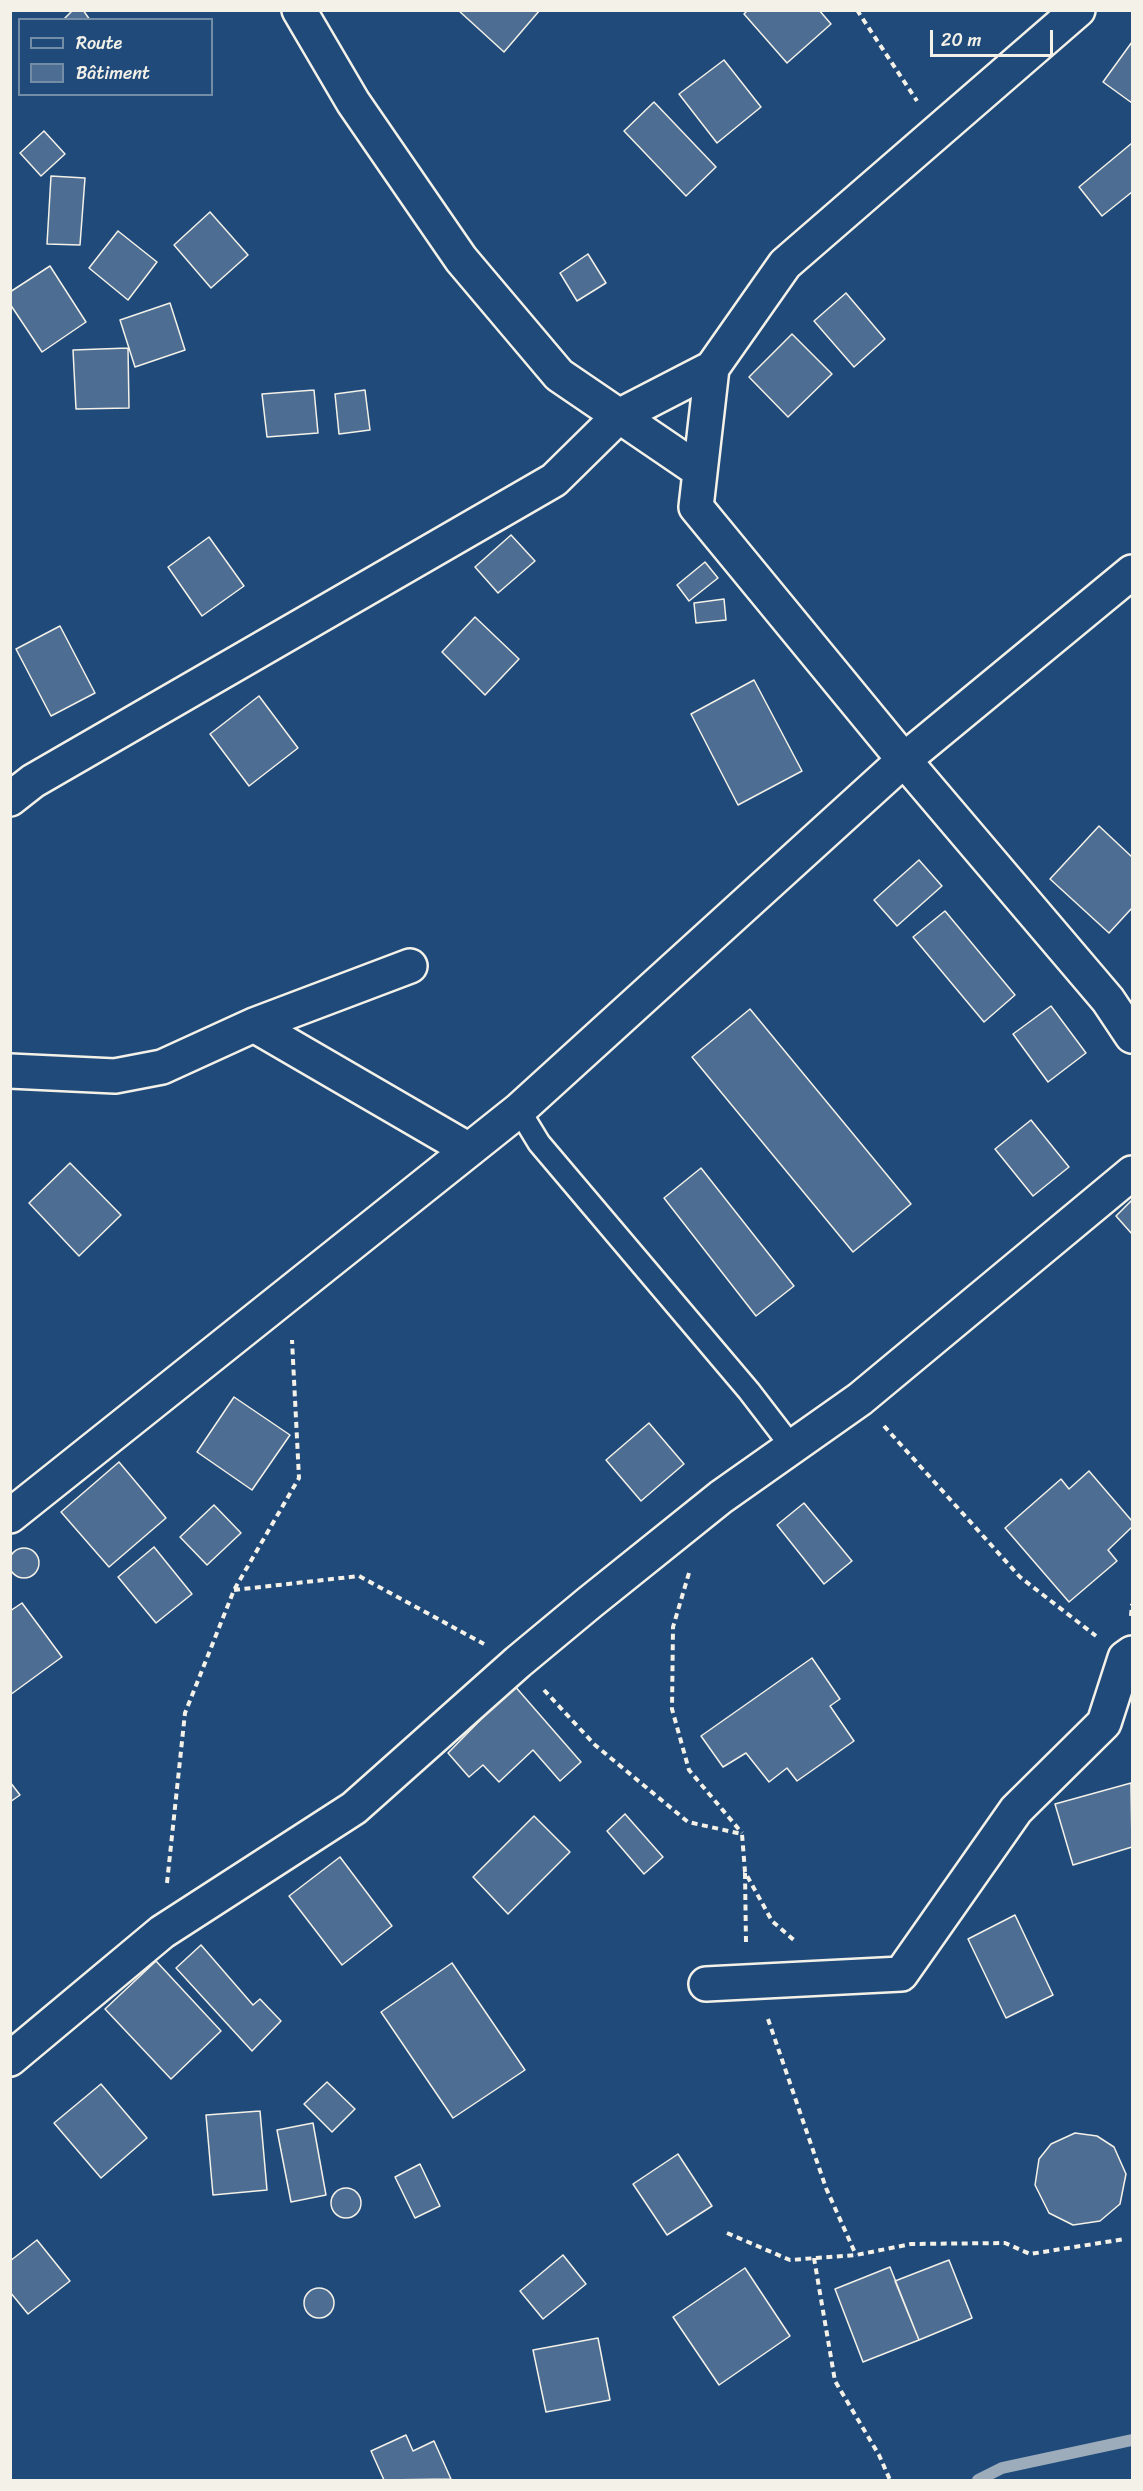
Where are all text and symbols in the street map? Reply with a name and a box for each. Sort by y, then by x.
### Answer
legend [18,18,213,96]
scale bar [933,18,1056,56]
text: 20 m [941,24,981,56]
text: Route [76,27,122,59]
text: Bâtiment [76,57,150,89]

